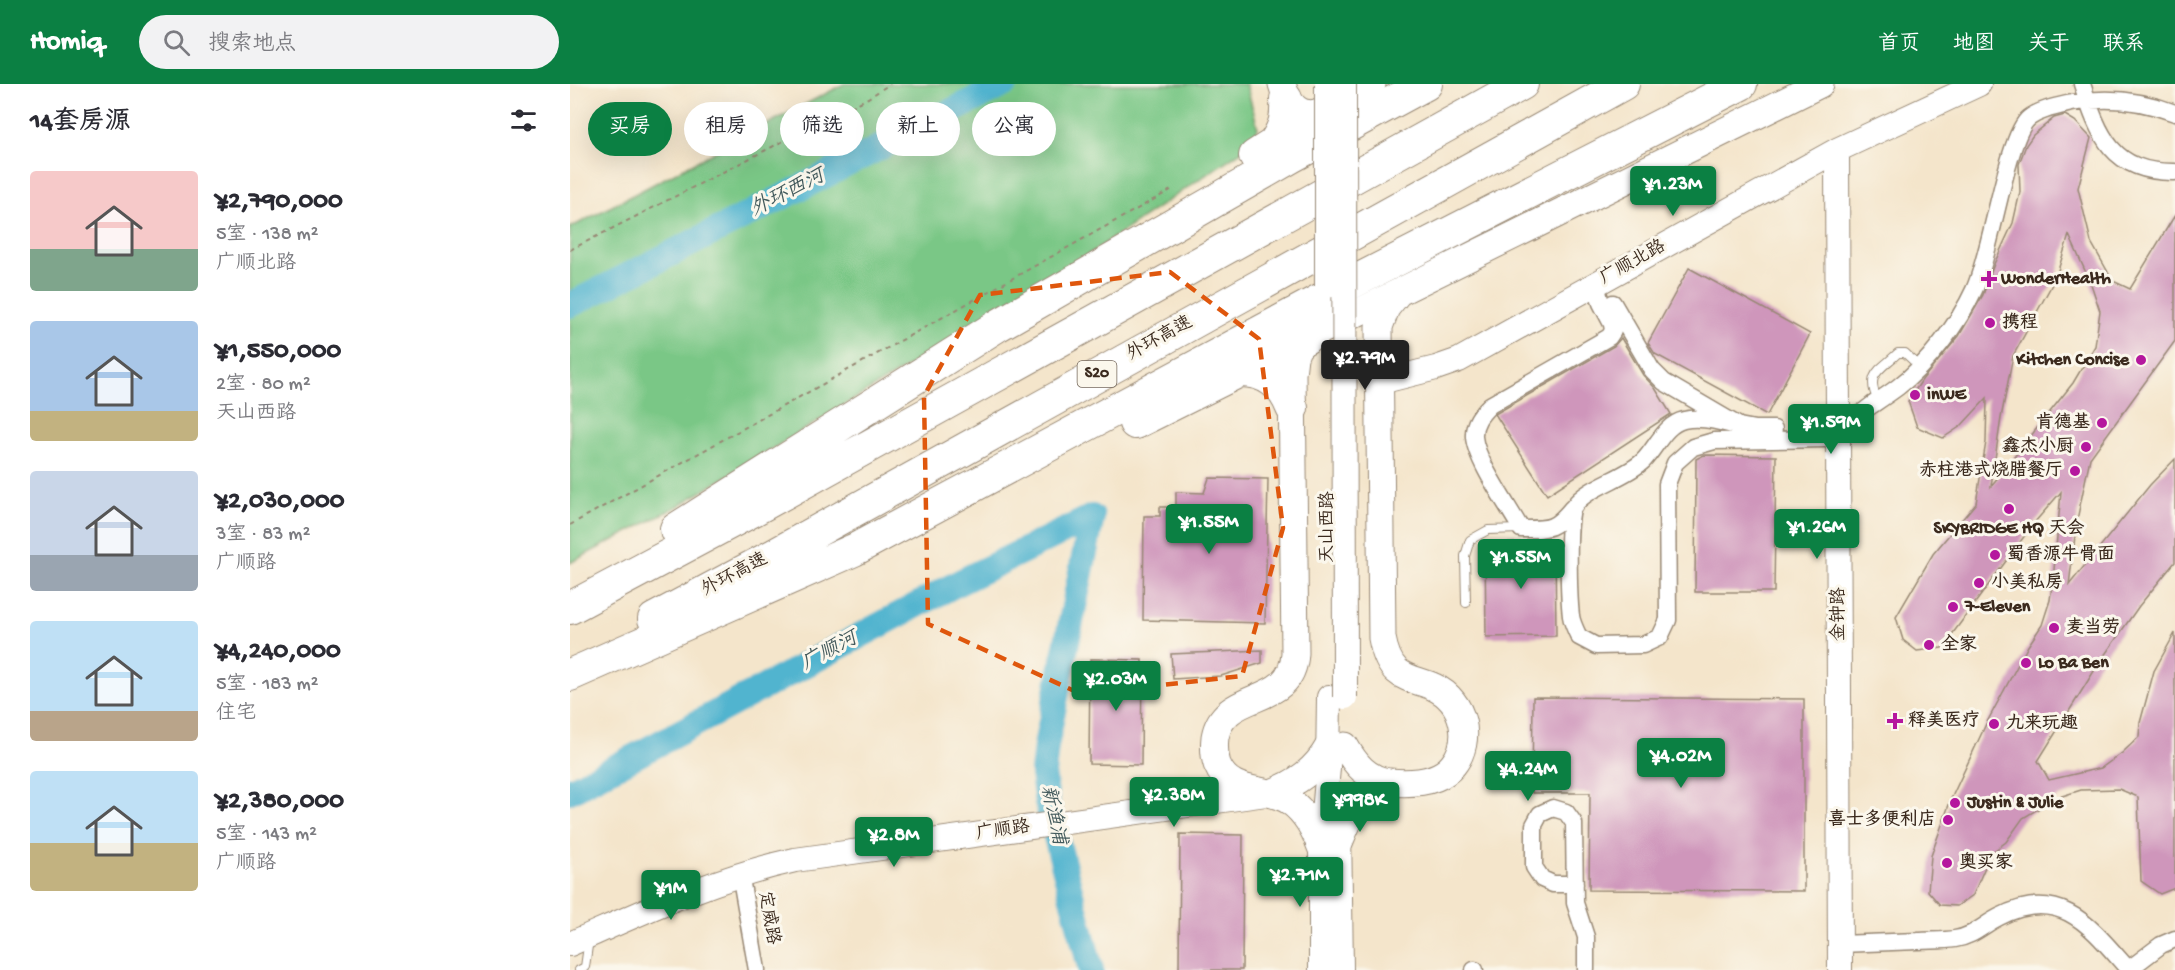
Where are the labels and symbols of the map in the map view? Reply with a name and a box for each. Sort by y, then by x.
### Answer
water label: 外环西河 [746,162,832,222]
pin: ¥1.23M [1624,166,1722,217]
street label: 广顺北路 [1596,235,1670,290]
place label: WonderHealth [2000,269,2111,290]
marker: WonderHealth [1982,272,1996,286]
street label: 外环高速 [1123,311,1197,366]
place label: 携程 [2002,312,2038,334]
marker: 携程 [1983,316,1997,330]
pin: ¥2.79M [1316,340,1414,391]
place label: Kitchen Concise [2015,350,2130,371]
marker: Kitchen Concise [2134,353,2148,367]
road number: S20 [1078,361,1116,387]
place label: inWE [1927,385,1968,406]
marker: inWE [1908,388,1922,402]
pin: ¥1.59M [1782,404,1880,455]
place label: 肯德基 [2036,411,2090,434]
marker: 肯德基 [2095,416,2109,430]
place label: 鑫杰小厨 [2002,436,2074,458]
marker: 鑫杰小厨 [2079,440,2093,454]
place label: 赤柱港式烧腊餐厅 [1919,459,2063,482]
marker: 赤柱港式烧腊餐厅 [2068,464,2082,478]
street label: 天山西路 [1317,491,1339,563]
marker: SKYBRIDGE HQ 天会 [2002,502,2016,516]
pin: ¥1.55M [1160,504,1258,555]
pin: ¥1.26M [1768,509,1866,560]
place label: SKYBRIDGE HQ 天会 [1934,518,2084,540]
pin: ¥1.55M [1472,539,1570,590]
place label: 蜀香源牛骨面 [2007,544,2115,566]
street label: 外环高速 [698,548,772,601]
marker: 蜀香源牛骨面 [1988,548,2002,562]
place label: 小美私房 [1991,572,2063,594]
marker: 小美私房 [1972,576,1986,590]
street label: 金钟路 [1828,587,1850,641]
place label: 7-Eleven [1964,597,2031,618]
marker: 7-Eleven [1946,600,1960,614]
place label: 麦当劳 [2066,617,2120,639]
marker: 麦当劳 [2047,621,2061,635]
water label: 广顺河 [797,625,865,676]
place label: 全家 [1941,634,1977,656]
marker: 全家 [1922,638,1936,652]
place label: Lo Ba Ben [2038,653,2109,674]
marker: Lo Ba Ben [2019,656,2033,670]
pin: ¥2.03M [1067,661,1165,712]
place label: 释美医疗 [1908,710,1980,732]
marker: 释美医疗 [1886,712,1904,730]
place label: 九来玩趣 [2006,712,2078,735]
marker: 九来玩趣 [1987,717,2001,731]
pin: ¥4.02M [1632,738,1730,789]
pin: ¥4.24M [1479,751,1577,802]
pin: ¥2.38M [1125,777,1223,828]
pin: ¥998K [1318,782,1402,833]
water label: 新渔浦 [1035,783,1072,850]
place label: Justin & Julie [1966,793,2064,814]
marker: Justin & Julie [1948,796,1962,810]
place label: 喜士多便利店 [1828,808,1936,831]
marker: 喜士多便利店 [1941,813,1955,827]
street label: 广顺路 [975,816,1031,845]
pin: ¥2.8M [852,817,936,868]
place label: 奥买家 [1959,851,2013,874]
marker: 奥买家 [1940,856,1954,870]
pin: ¥2.71M [1251,857,1349,908]
pin: ¥1M [642,870,700,921]
street label: 定威路 [753,889,784,946]

